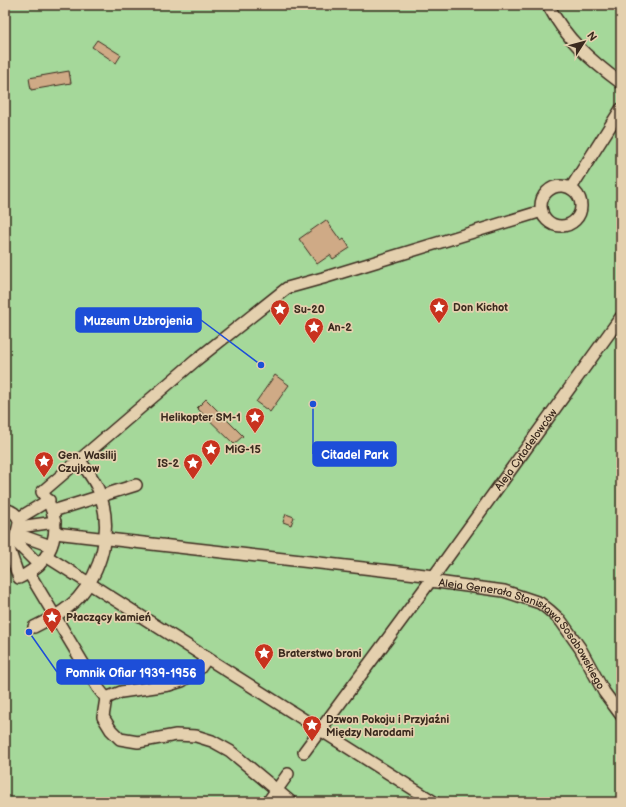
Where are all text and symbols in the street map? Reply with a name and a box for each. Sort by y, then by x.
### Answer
north arrow [564,22,604,62]
text: N [584,29,599,44]
place icon: Don Kichot [428,296,450,324]
place icon: Su-20 [269,298,291,326]
place label: Don Kichot [453,301,508,314]
place label: Su-20 [294,303,325,316]
callout: Muzeum Uzbrojenia [76,308,201,332]
text: Muzeum Uzbrojenia [83,314,193,329]
place icon: An-2 [303,316,325,344]
place label: An-2 [327,321,352,334]
street label: Aleja Cytadelowców [492,405,560,493]
place icon: Helikopter SM-1 [244,406,266,434]
place label: Helikopter SM-1 [160,411,241,424]
place icon: MiG-15 [200,438,222,466]
callout: Citadel Park [313,442,396,466]
place label: MiG-15 [225,443,261,456]
text: Citadel Park [321,448,389,463]
place label: Gen. Wasilij Czujkow [58,449,116,475]
place icon: Gen. Wasilij Czujkow [33,450,55,478]
place icon: IS-2 [182,452,204,480]
place label: IS-2 [157,457,179,470]
street label: Aleja Generała Stanisława Sosabowskiego [438,576,608,691]
place icon: Płaczący kamień [41,606,63,634]
place label: Płaczący kamień [66,611,151,625]
place icon: Braterstwo broni [253,642,275,670]
place label: Braterstwo broni [278,647,362,660]
callout: Pomnik Ofiar 1939-1956 [57,660,204,684]
text: Pomnik Ofiar 1939-1956 [65,666,197,681]
place label: Dzwon Pokoju i Przyjaźni Między Narodami [326,713,449,739]
place icon: Dzwon Pokoju i Przyjaźni Między Narodami [301,714,323,742]

